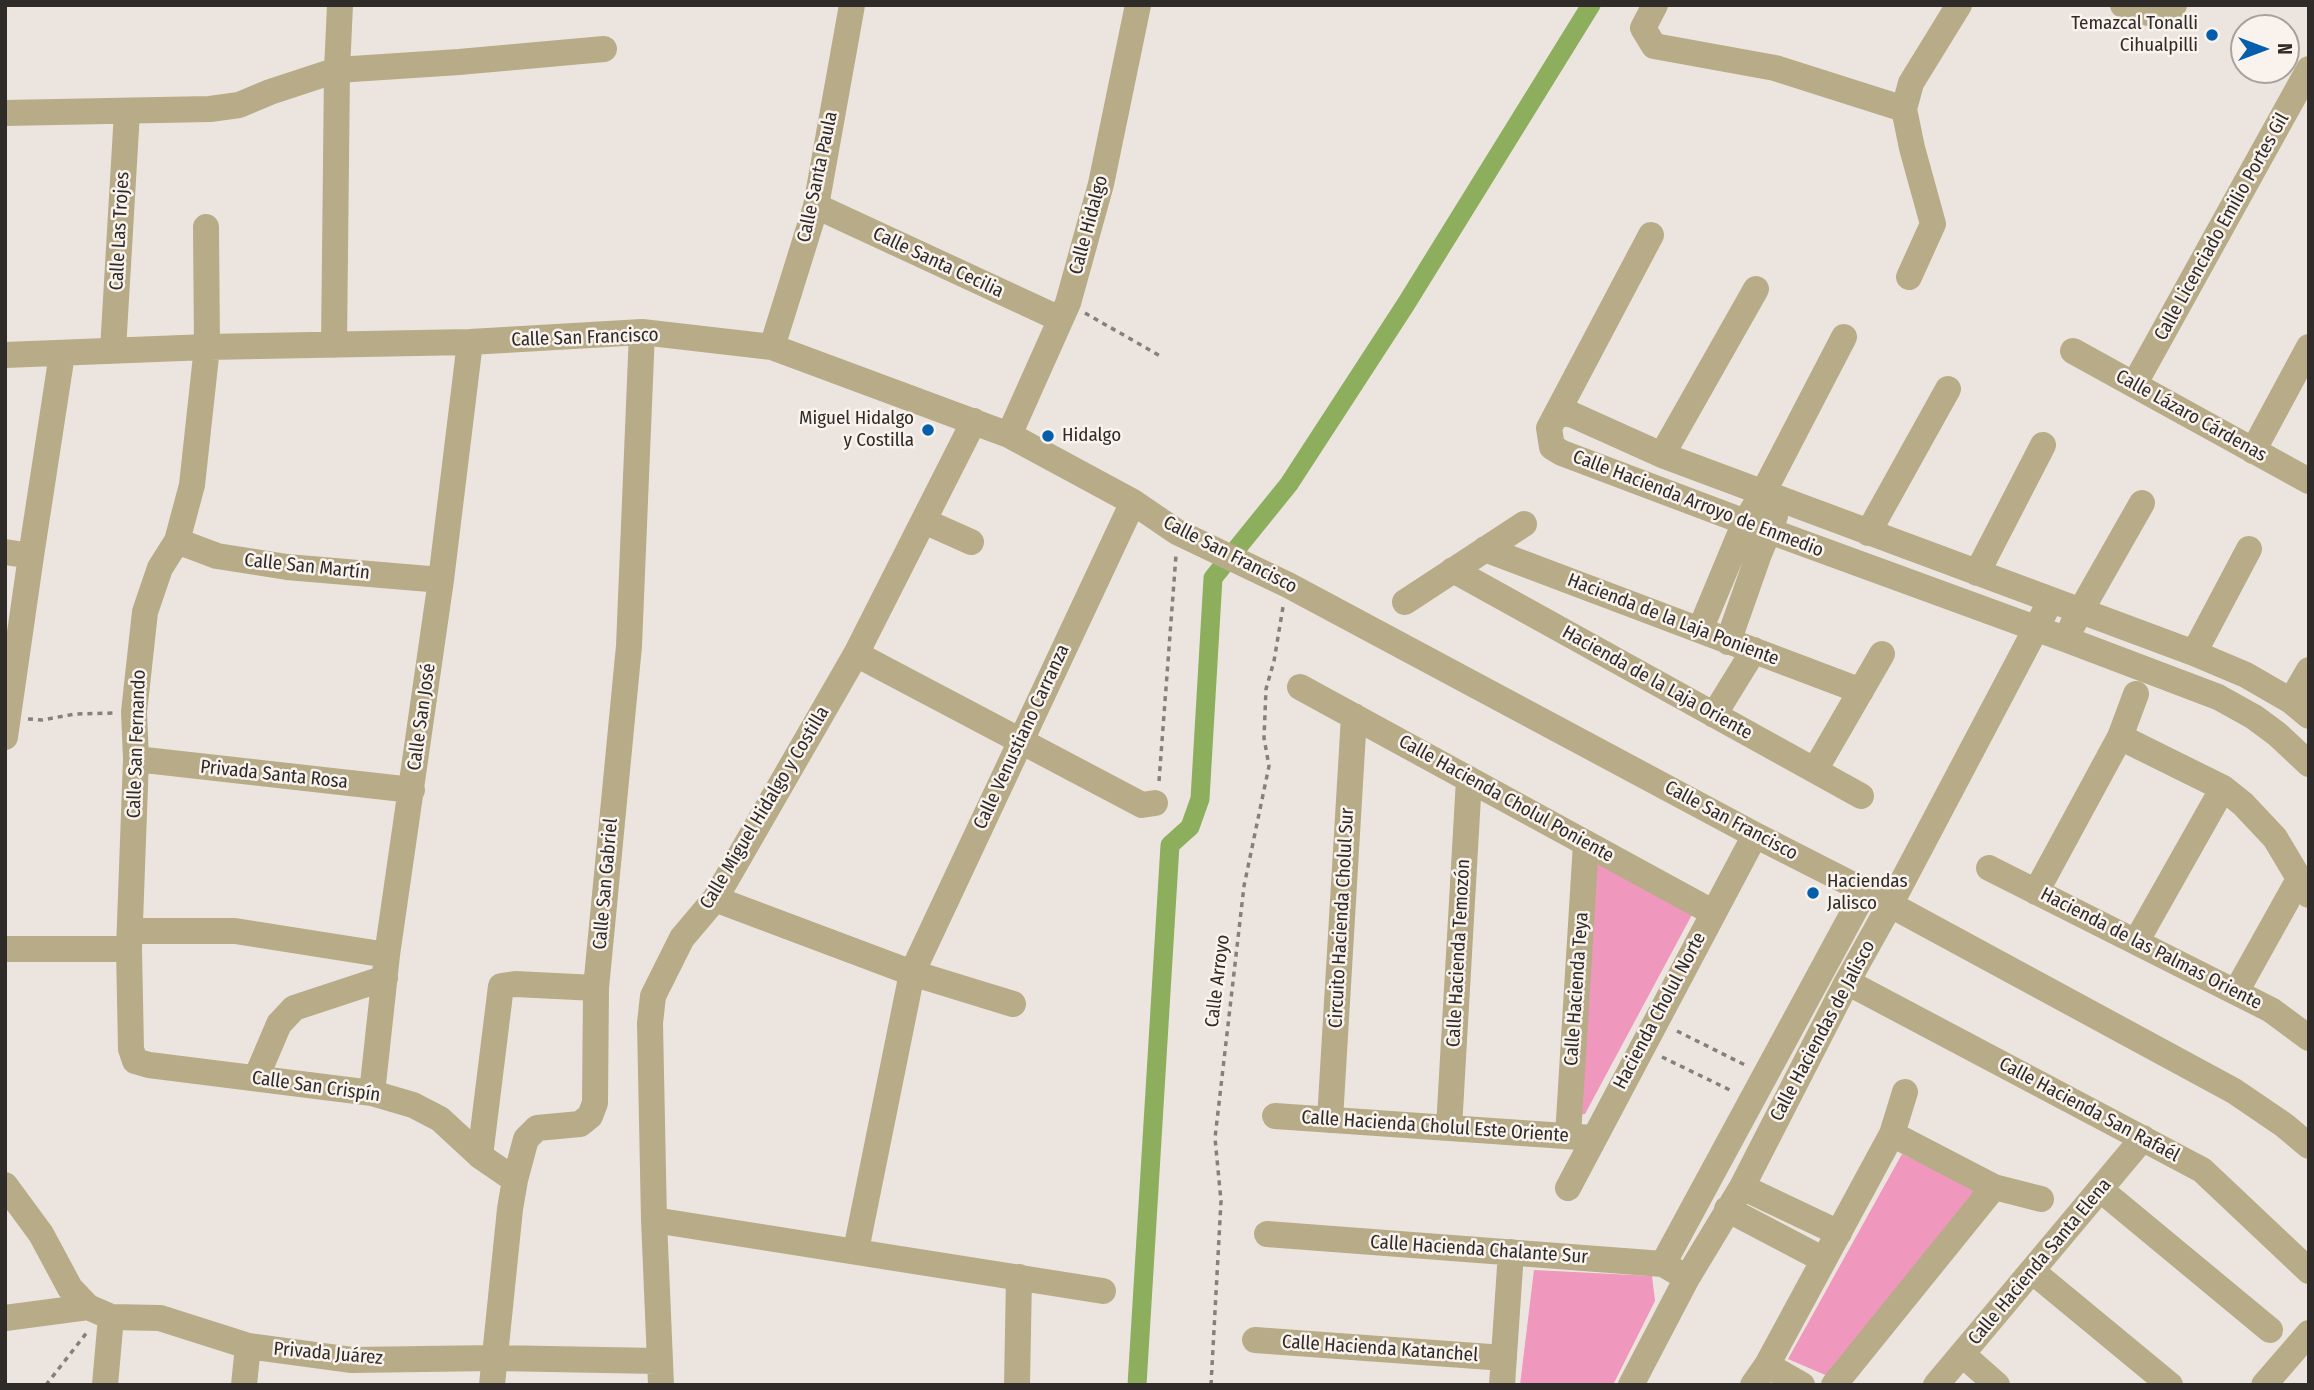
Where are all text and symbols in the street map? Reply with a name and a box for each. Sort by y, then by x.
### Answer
place label: Temazcal Tonalli Cihualpilli [2071,13,2198,57]
north arrow [2230,14,2300,84]
marker: Temazcal Tonalli Cihualpilli [2204,27,2220,43]
text: N [2273,43,2296,55]
street label: Calle Santa Paula [793,109,843,245]
street label: Calle Licenciado Emilio Portes Gil [2150,109,2294,345]
street label: Calle Las Trojes [106,171,134,291]
street label: Calle Hidalgo [1065,173,1113,277]
street label: Calle Santa Cecilia [869,223,1007,303]
street label: Calle San Francisco [511,324,659,352]
street label: Calle Lázaro Cárdenas [2112,365,2270,467]
place label: Miguel Hidalgo y Costilla [799,408,914,452]
marker: Miguel Hidalgo y Costilla [920,422,936,438]
place label: Hidalgo [1062,425,1121,447]
marker: Hidalgo [1040,428,1056,444]
street label: Calle Hacienda Arroyo de Enmedio [1569,446,1827,562]
street label: Calle San Francisco [1159,511,1301,599]
street label: Calle San Martín [243,549,371,585]
street label: Hacienda de la Laja Poniente [1564,569,1782,671]
street label: Hacienda de la Laja Oriente [1558,621,1756,745]
street label: Calle Venustiano Carranza [969,641,1075,833]
street label: Calle San José [403,662,441,772]
street label: Calle San Fernando [123,669,151,819]
street label: Calle Miguel Hidalgo y Costilla [695,702,835,914]
street label: Calle Hacienda Cholul Poniente [1395,730,1617,868]
street label: Privada Santa Rosa [199,756,349,794]
street label: Calle San Francisco [1661,776,1801,866]
street label: Circuito Hacienda Cholul Sur [1325,807,1359,1029]
street label: Calle San Gabriel [589,817,623,951]
street label: Calle Hacienda Temozón [1443,858,1475,1048]
place label: Haciendas Jalisco [1827,871,1908,915]
street label: Hacienda de las Palmas Oriente [2037,883,2265,1015]
marker: Haciendas Jalisco [1805,885,1821,901]
street label: Calle Hacienda Teya [1560,911,1594,1067]
street label: Hacienda Cholul Norte [1609,929,1711,1093]
street label: Calle Arroyo [1201,933,1235,1029]
street label: Calle Haciendas de Jalisco [1766,937,1880,1125]
street label: Calle Hacienda San Rafaél [1995,1053,2183,1167]
street label: Calle San Crispín [250,1067,382,1107]
street label: Calle Hacienda Cholul Este Oriente [1300,1106,1570,1148]
street label: Calle Hacienda Santa Elena [1964,1174,2116,1350]
street label: Calle Hacienda Chalante Sur [1369,1231,1589,1269]
street label: Calle Hacienda Katanchel [1281,1331,1479,1367]
street label: Privada Juárez [272,1338,384,1370]

